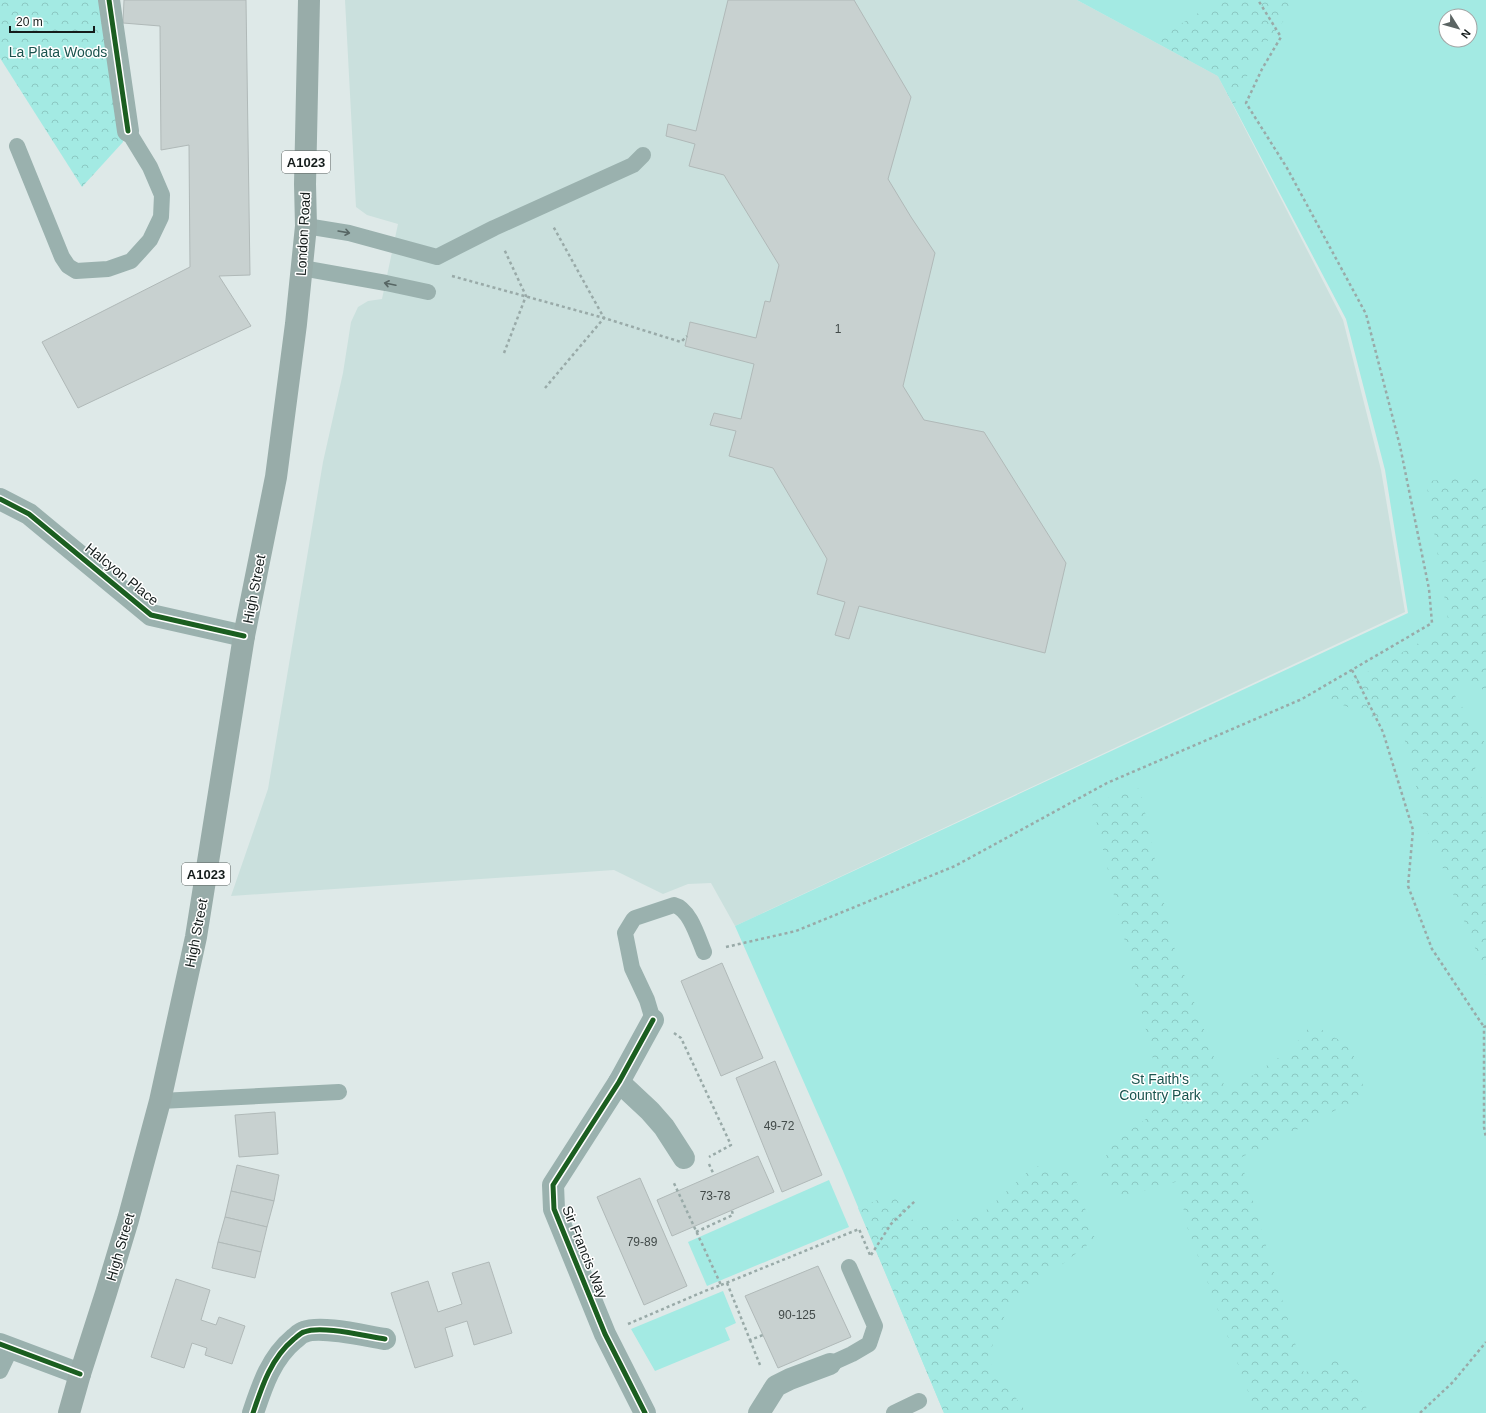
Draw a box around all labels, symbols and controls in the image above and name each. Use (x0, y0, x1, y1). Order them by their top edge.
scale bar (10, 8, 94, 34)
north arrow (1438, 8, 1478, 48)
text: 20 m (16, 15, 43, 29)
text: N (1459, 27, 1473, 41)
park label: La Plata Woods (9, 44, 107, 60)
road number: A1023 (282, 151, 330, 173)
street label: London Road (293, 192, 313, 276)
one-way arrow (338, 229, 351, 237)
one-way arrow (384, 279, 397, 287)
house number: 1 (835, 322, 842, 336)
street label: Halcyon Place (82, 540, 162, 609)
street label: High Street (239, 553, 269, 625)
road number: A1023 (182, 863, 230, 885)
street label: High Street (181, 897, 211, 969)
park label: St Faith's Country Park (1119, 1071, 1202, 1103)
house number: 49-72 (764, 1119, 795, 1133)
house number: 73-78 (700, 1189, 731, 1203)
street label: Sir Francis Way (559, 1203, 611, 1301)
street label: High Street (103, 1211, 137, 1283)
house number: 79-89 (627, 1235, 658, 1249)
house number: 90-125 (778, 1308, 816, 1322)

